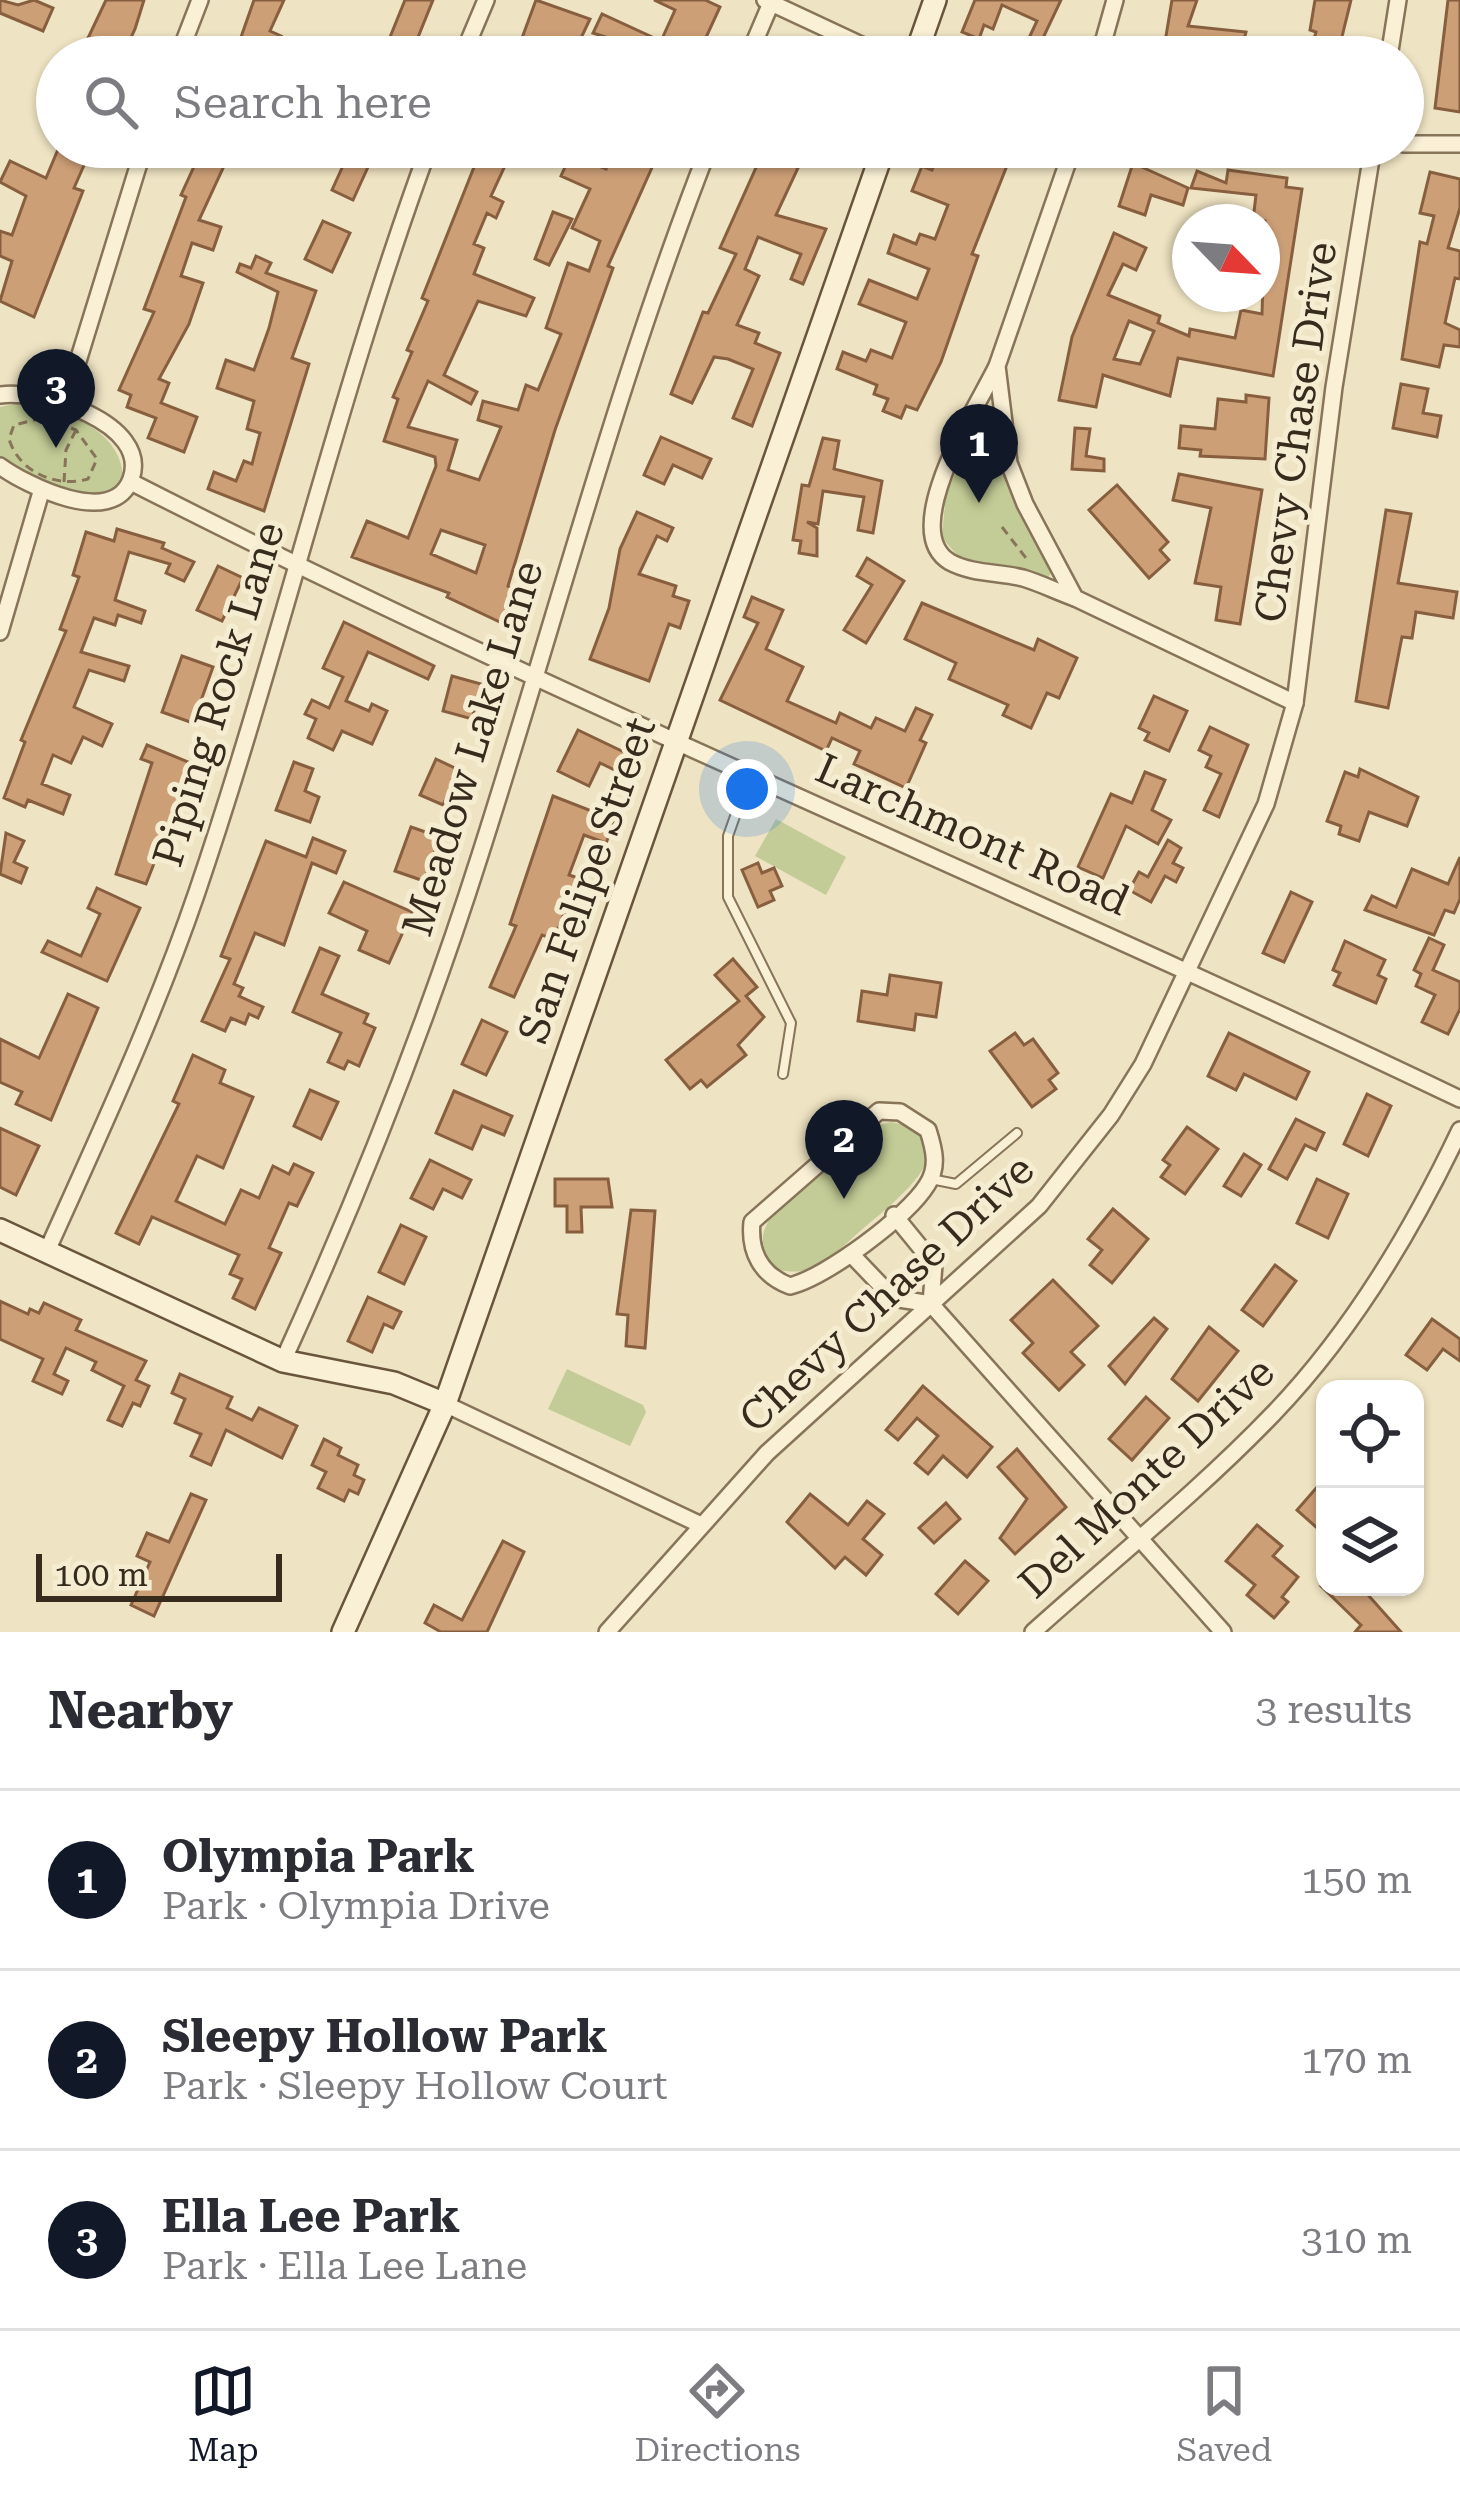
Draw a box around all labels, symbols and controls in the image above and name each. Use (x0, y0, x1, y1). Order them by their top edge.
search box (36, 36, 1424, 168)
icon: search (78, 69, 144, 135)
text: Search here (174, 76, 432, 129)
north arrow (1172, 204, 1280, 312)
street label: Chevy Chase Drive (1245, 239, 1346, 626)
pin: 3 (17, 349, 95, 448)
pin: 1 (940, 404, 1018, 503)
street label: Piping Rock Lane (143, 516, 294, 872)
street label: Meadow Lake Lane (392, 555, 553, 942)
street label: San Felipe Street (508, 711, 665, 1049)
street label: Larchmont Road (809, 743, 1137, 925)
your location (717, 759, 777, 819)
pin: 2 (805, 1100, 883, 1199)
street label: Chevy Chase Drive (729, 1145, 1043, 1442)
street label: Del Monte Drive (1009, 1347, 1284, 1608)
map controls (1316, 1380, 1424, 1596)
button: locate (1316, 1380, 1424, 1488)
button: layers (1316, 1488, 1424, 1596)
scale bar (36, 1548, 282, 1601)
text: 100 m (54, 1555, 148, 1594)
text: Nearby (48, 1681, 233, 1740)
text: 3 results (1255, 1687, 1412, 1733)
text: Olympia Park (162, 1830, 475, 1883)
text: 1 (76, 1857, 98, 1903)
text: 150 m (1301, 1857, 1412, 1903)
text: Park · Olympia Drive (162, 1883, 550, 1929)
text: Sleepy Hollow Park (162, 2010, 607, 2063)
text: 2 (76, 2037, 98, 2083)
text: 170 m (1301, 2037, 1412, 2083)
text: Park · Sleepy Hollow Court (162, 2063, 668, 2109)
text: Ella Lee Park (162, 2190, 460, 2243)
text: 3 (76, 2217, 98, 2263)
text: 310 m (1301, 2217, 1412, 2263)
text: Park · Ella Lee Lane (162, 2243, 527, 2289)
tab: Map (188, 2358, 259, 2469)
tab: Directions (634, 2358, 800, 2469)
tab: Saved (1176, 2358, 1272, 2469)

